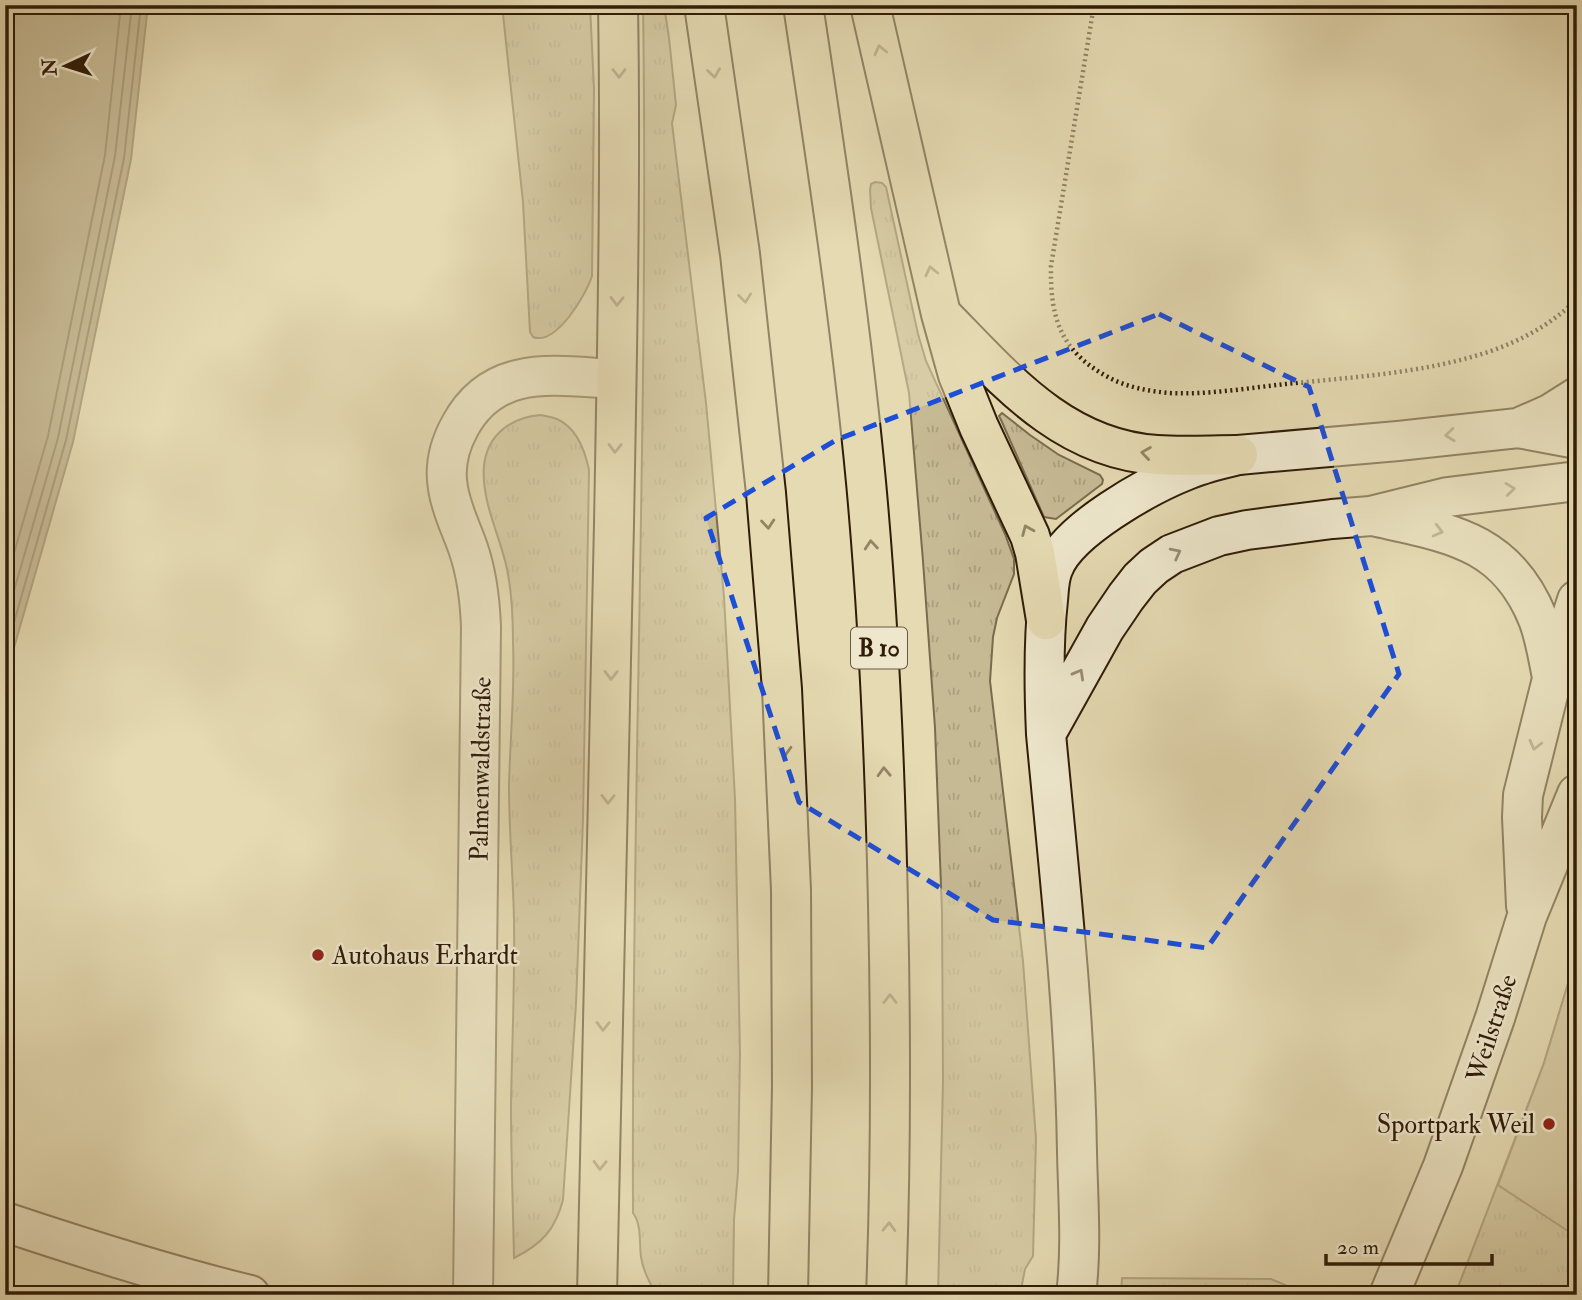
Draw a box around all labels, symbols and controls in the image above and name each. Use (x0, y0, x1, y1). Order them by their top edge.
north arrow (32, 32, 102, 102)
one-way arrow (873, 44, 888, 56)
text: N (37, 57, 63, 77)
one-way arrow (706, 67, 721, 79)
one-way arrow (611, 69, 627, 79)
one-way arrow (925, 266, 939, 278)
one-way arrow (737, 292, 752, 304)
one-way arrow (609, 296, 625, 307)
one-way arrow (1444, 428, 1456, 443)
one-way arrow (607, 443, 623, 453)
one-way arrow (1140, 446, 1151, 461)
one-way arrow (1504, 481, 1516, 496)
one-way arrow (760, 519, 775, 530)
one-way arrow (1432, 523, 1444, 537)
one-way arrow (1021, 525, 1035, 537)
one-way arrow (864, 539, 879, 550)
one-way arrow (1169, 547, 1181, 561)
road number: B 10 (851, 628, 907, 668)
one-way arrow (1071, 669, 1084, 681)
one-way arrow (603, 670, 619, 681)
street label: Palmenwaldstraße (463, 676, 499, 862)
one-way arrow (1529, 739, 1543, 751)
one-way arrow (777, 746, 792, 757)
one-way arrow (877, 766, 892, 777)
one-way arrow (601, 793, 616, 804)
place label: Autohaus Erhardt (331, 940, 518, 972)
marker: Autohaus Erhardt (310, 947, 326, 963)
street label: Weilstraße (1459, 970, 1524, 1087)
one-way arrow (882, 993, 898, 1004)
one-way arrow (595, 1021, 611, 1032)
place label: Sportpark Weil (1377, 1109, 1535, 1142)
marker: Sportpark Weil (1541, 1116, 1557, 1132)
one-way arrow (592, 1160, 608, 1171)
one-way arrow (881, 1221, 896, 1232)
scale bar (1326, 1223, 1493, 1267)
text: 20 m (1337, 1234, 1379, 1261)

